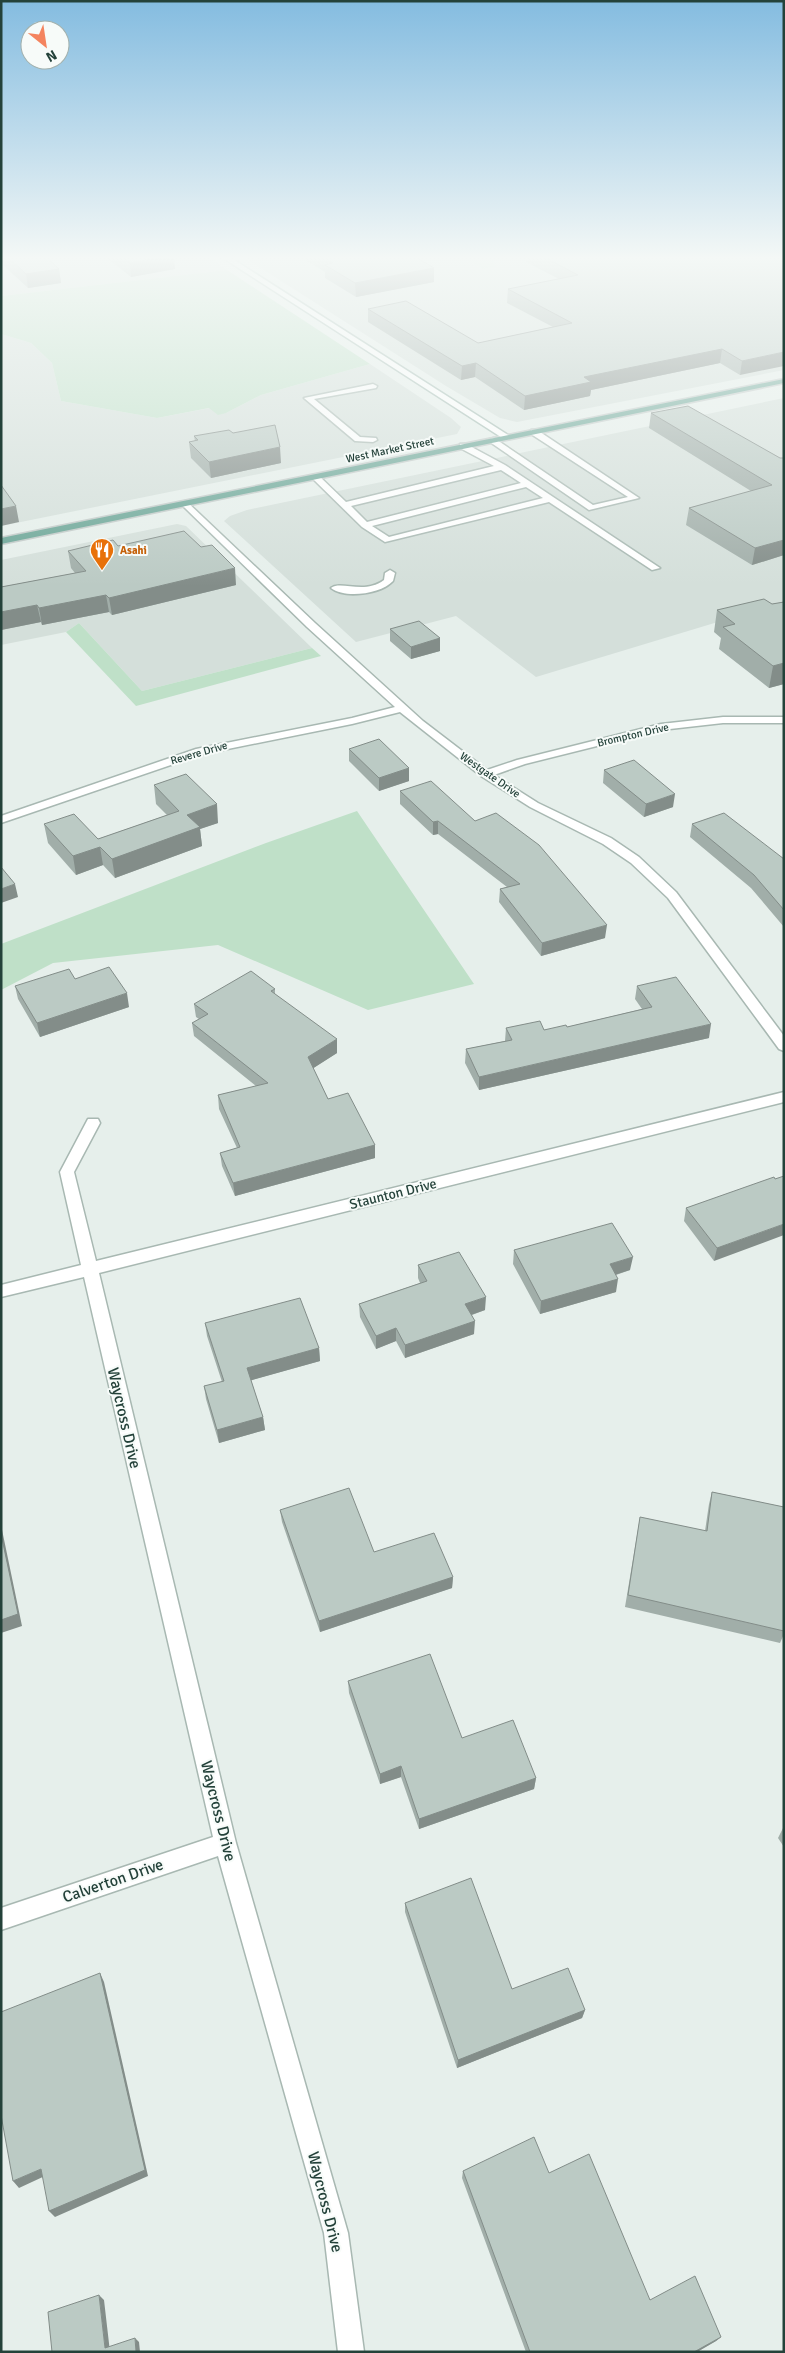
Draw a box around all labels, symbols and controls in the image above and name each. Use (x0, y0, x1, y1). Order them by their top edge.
north arrow (20, 20, 70, 70)
text: N (43, 46, 60, 66)
street label: West Market Street (345, 434, 435, 466)
restaurant icon: Asahi (89, 537, 115, 571)
place label: Asahi (120, 544, 147, 557)
street label: Brompton Drive (596, 720, 670, 750)
street label: Revere Drive (169, 739, 229, 767)
street label: Westgate Drive (457, 749, 523, 801)
street label: Staunton Drive (348, 1175, 438, 1213)
street label: Waycross Drive (103, 1366, 145, 1470)
street label: Waycross Drive (196, 1759, 240, 1863)
street label: Calverton Drive (60, 1854, 166, 1908)
street label: Waycross Drive (303, 2150, 347, 2254)

